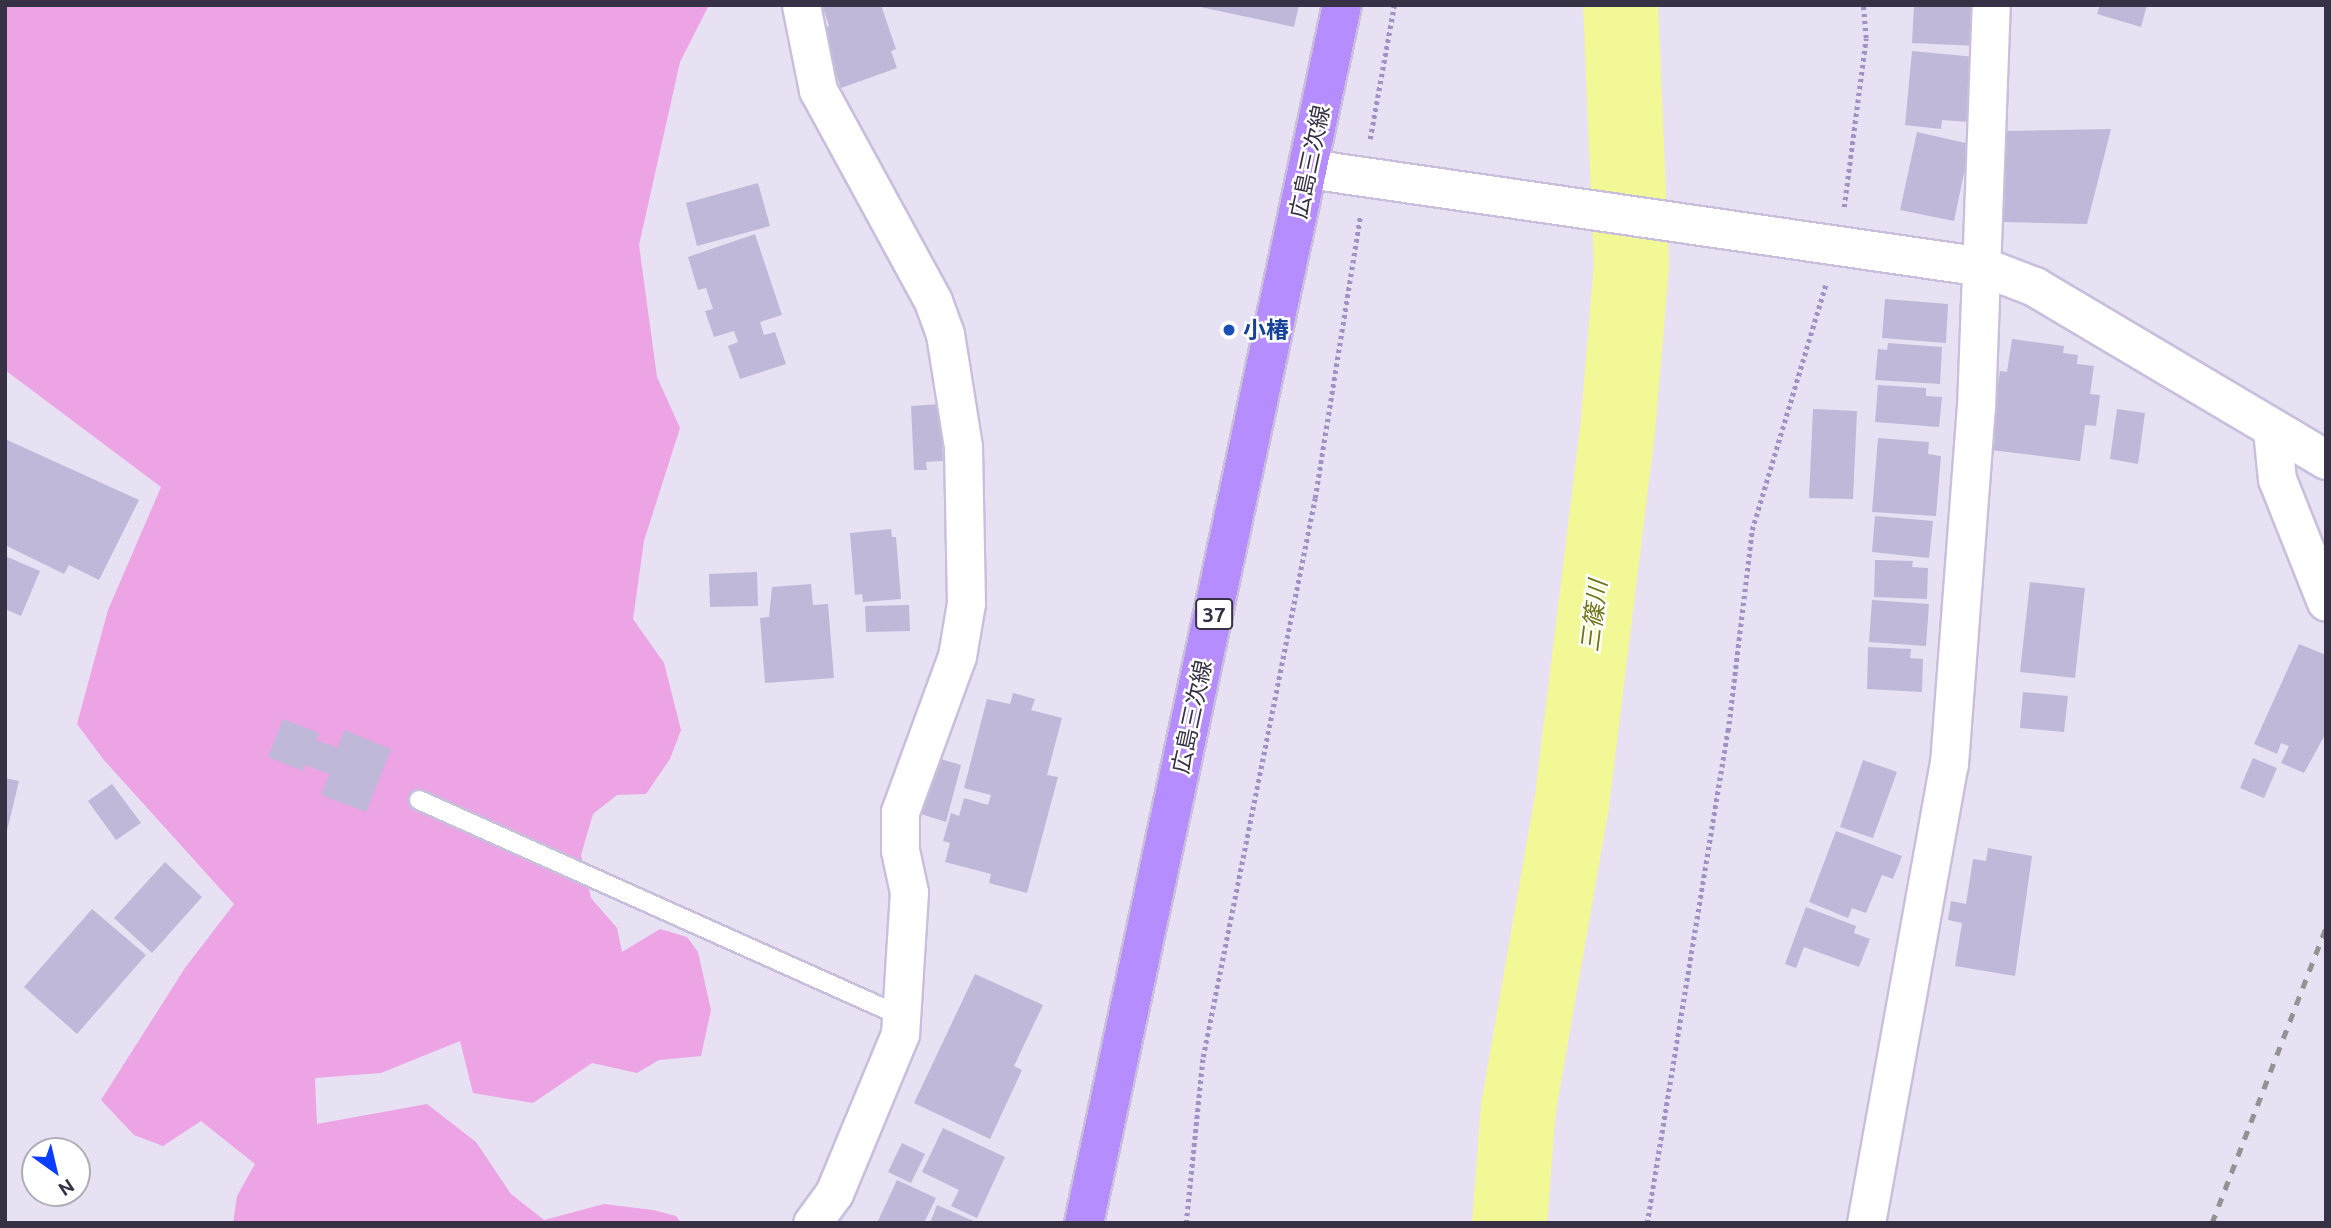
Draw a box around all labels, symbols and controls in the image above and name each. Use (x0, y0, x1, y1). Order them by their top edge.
street label: 広島三次線 (1285, 103, 1335, 221)
place label: 小椿 (1243, 316, 1289, 344)
marker: 小椿 (1221, 322, 1237, 338)
water label: 三篠川 (1575, 579, 1613, 653)
road number: 37 (1195, 596, 1233, 632)
street label: 広島三次線 (1167, 658, 1217, 776)
north arrow (21, 1137, 91, 1207)
text: N (55, 1175, 79, 1201)

